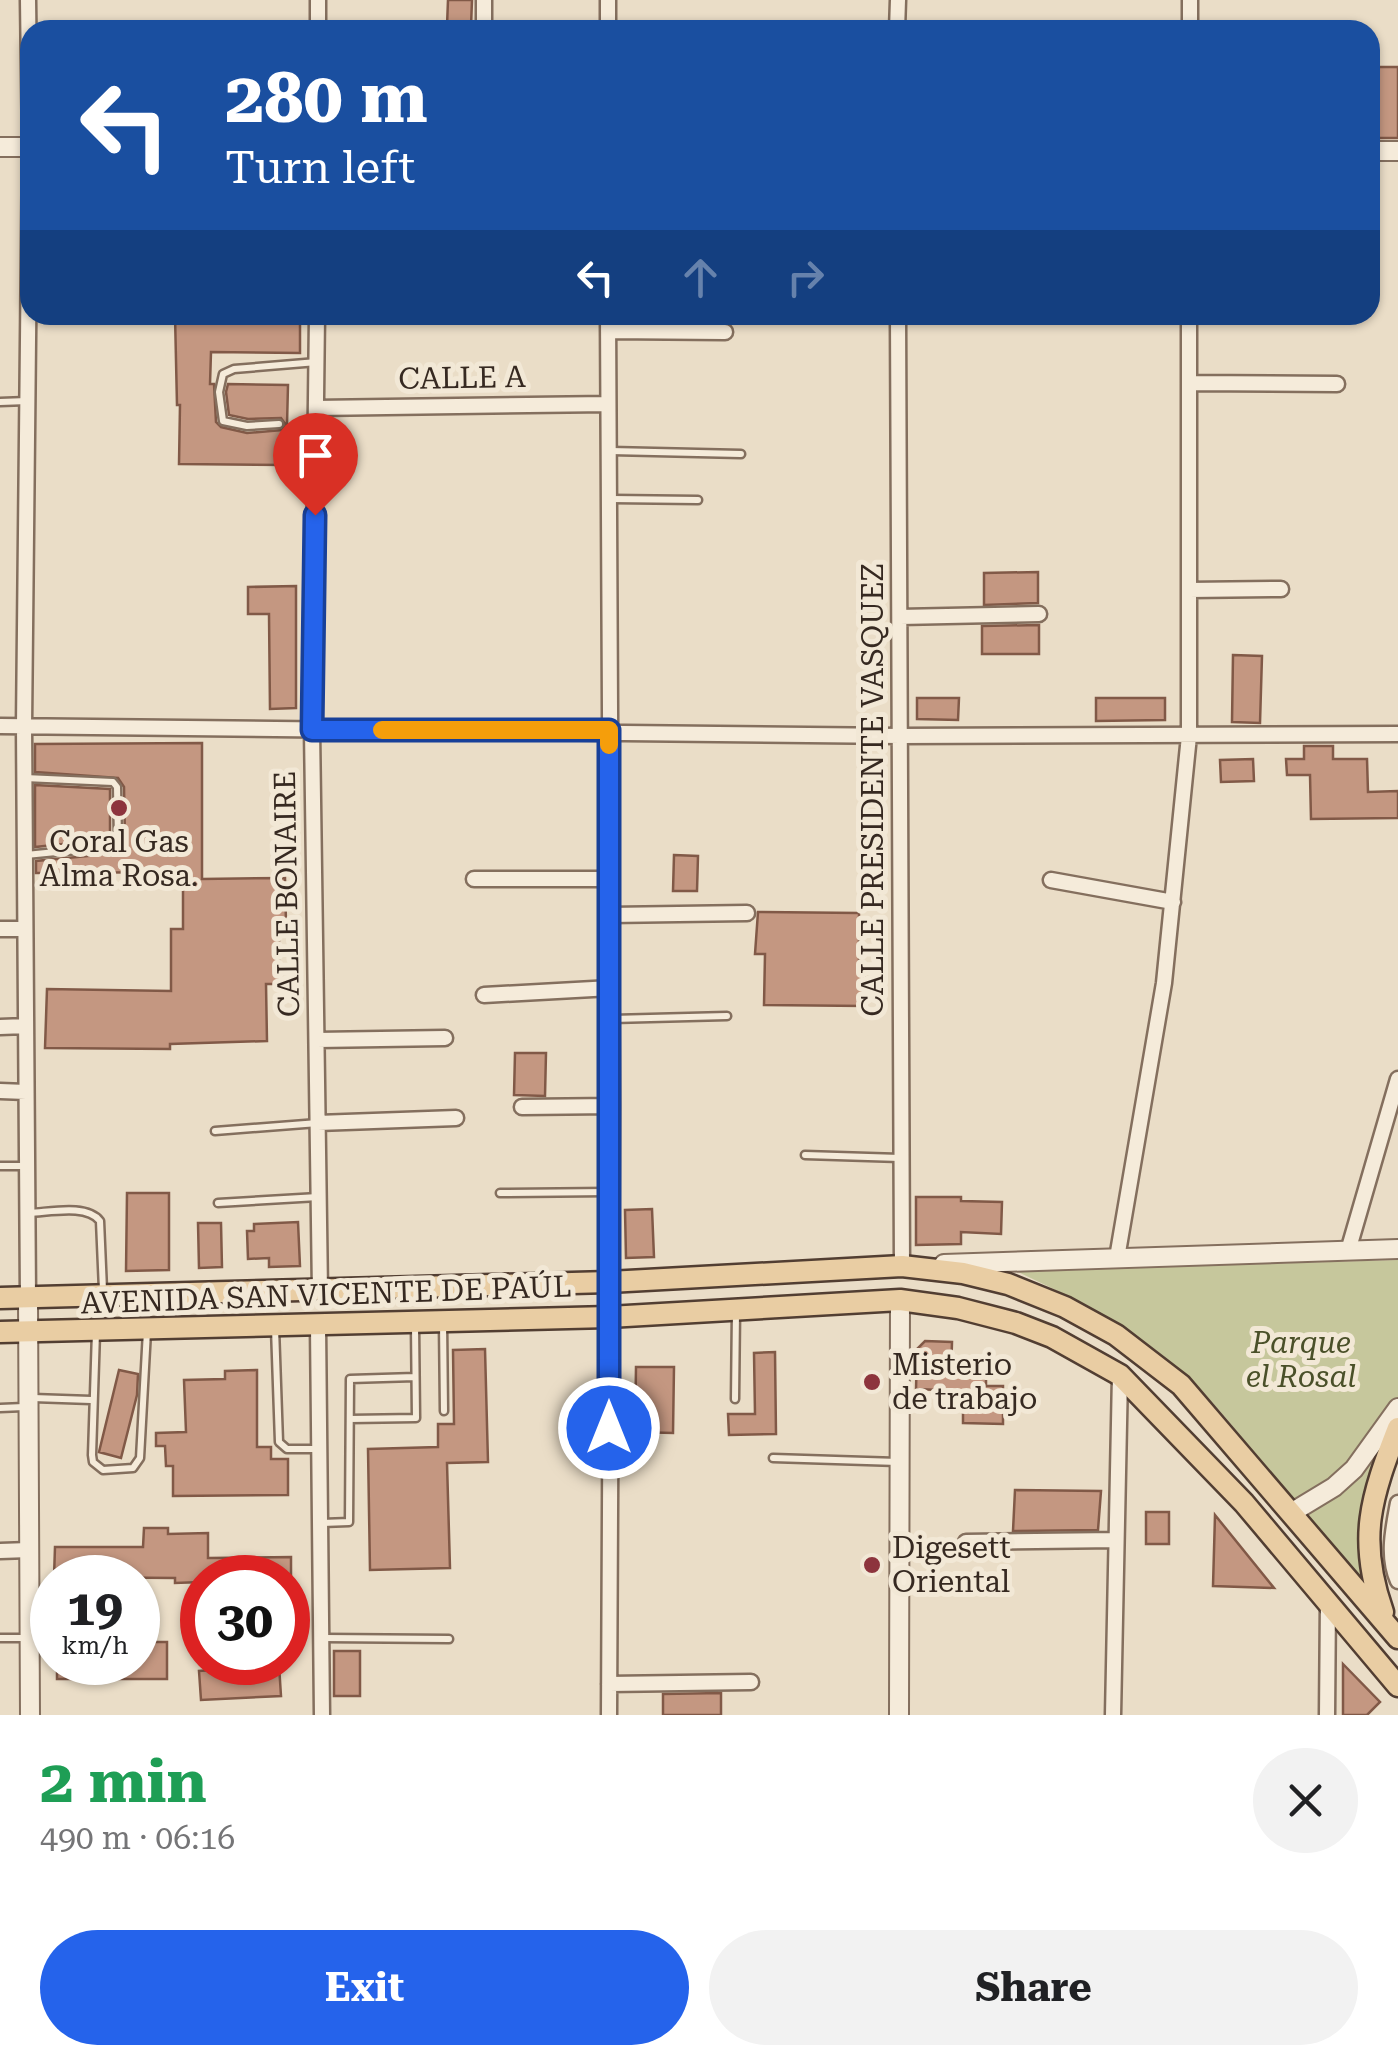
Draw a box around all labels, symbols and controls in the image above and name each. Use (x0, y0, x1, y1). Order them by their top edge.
text: 280 m (225, 57, 428, 139)
icon: left (60, 60, 190, 190)
text: Turn left (225, 141, 415, 194)
icon: left (568, 250, 623, 305)
icon: ahead (673, 250, 728, 305)
icon: right (778, 250, 833, 305)
street label: CALLE A (398, 359, 526, 396)
pin (273, 413, 358, 516)
icon: arrive (288, 428, 343, 483)
street label: CALLE PRESIDENTE VASQUEZ (855, 563, 890, 1017)
street label: CALLE BONAIRE (267, 771, 306, 1017)
marker: Coral Gas Alma Rosa. (108, 797, 130, 819)
place label: Coral Gas Alma Rosa. (40, 824, 198, 893)
street label: AVENIDA SAN VICENTE DE PAÚL (80, 1267, 572, 1321)
park label: Parque el Rosal (1246, 1325, 1356, 1394)
place label: Misterio de trabajo (892, 1347, 1037, 1416)
marker: Misterio de trabajo (861, 1371, 883, 1393)
position arrow (557, 1376, 661, 1480)
place label: Digesett Oriental (892, 1530, 1011, 1599)
marker: Digesett Oriental (861, 1554, 883, 1576)
speed limit sign: 30 (180, 1555, 310, 1685)
text: 19 (67, 1579, 123, 1637)
text: km/h (62, 1631, 128, 1660)
text: 2 min (40, 1746, 207, 1817)
button: close (1253, 1748, 1358, 1853)
text: 490 m · 06:16 (40, 1819, 235, 1857)
button: Exit (40, 1930, 689, 2045)
button: Share (709, 1930, 1358, 2045)

